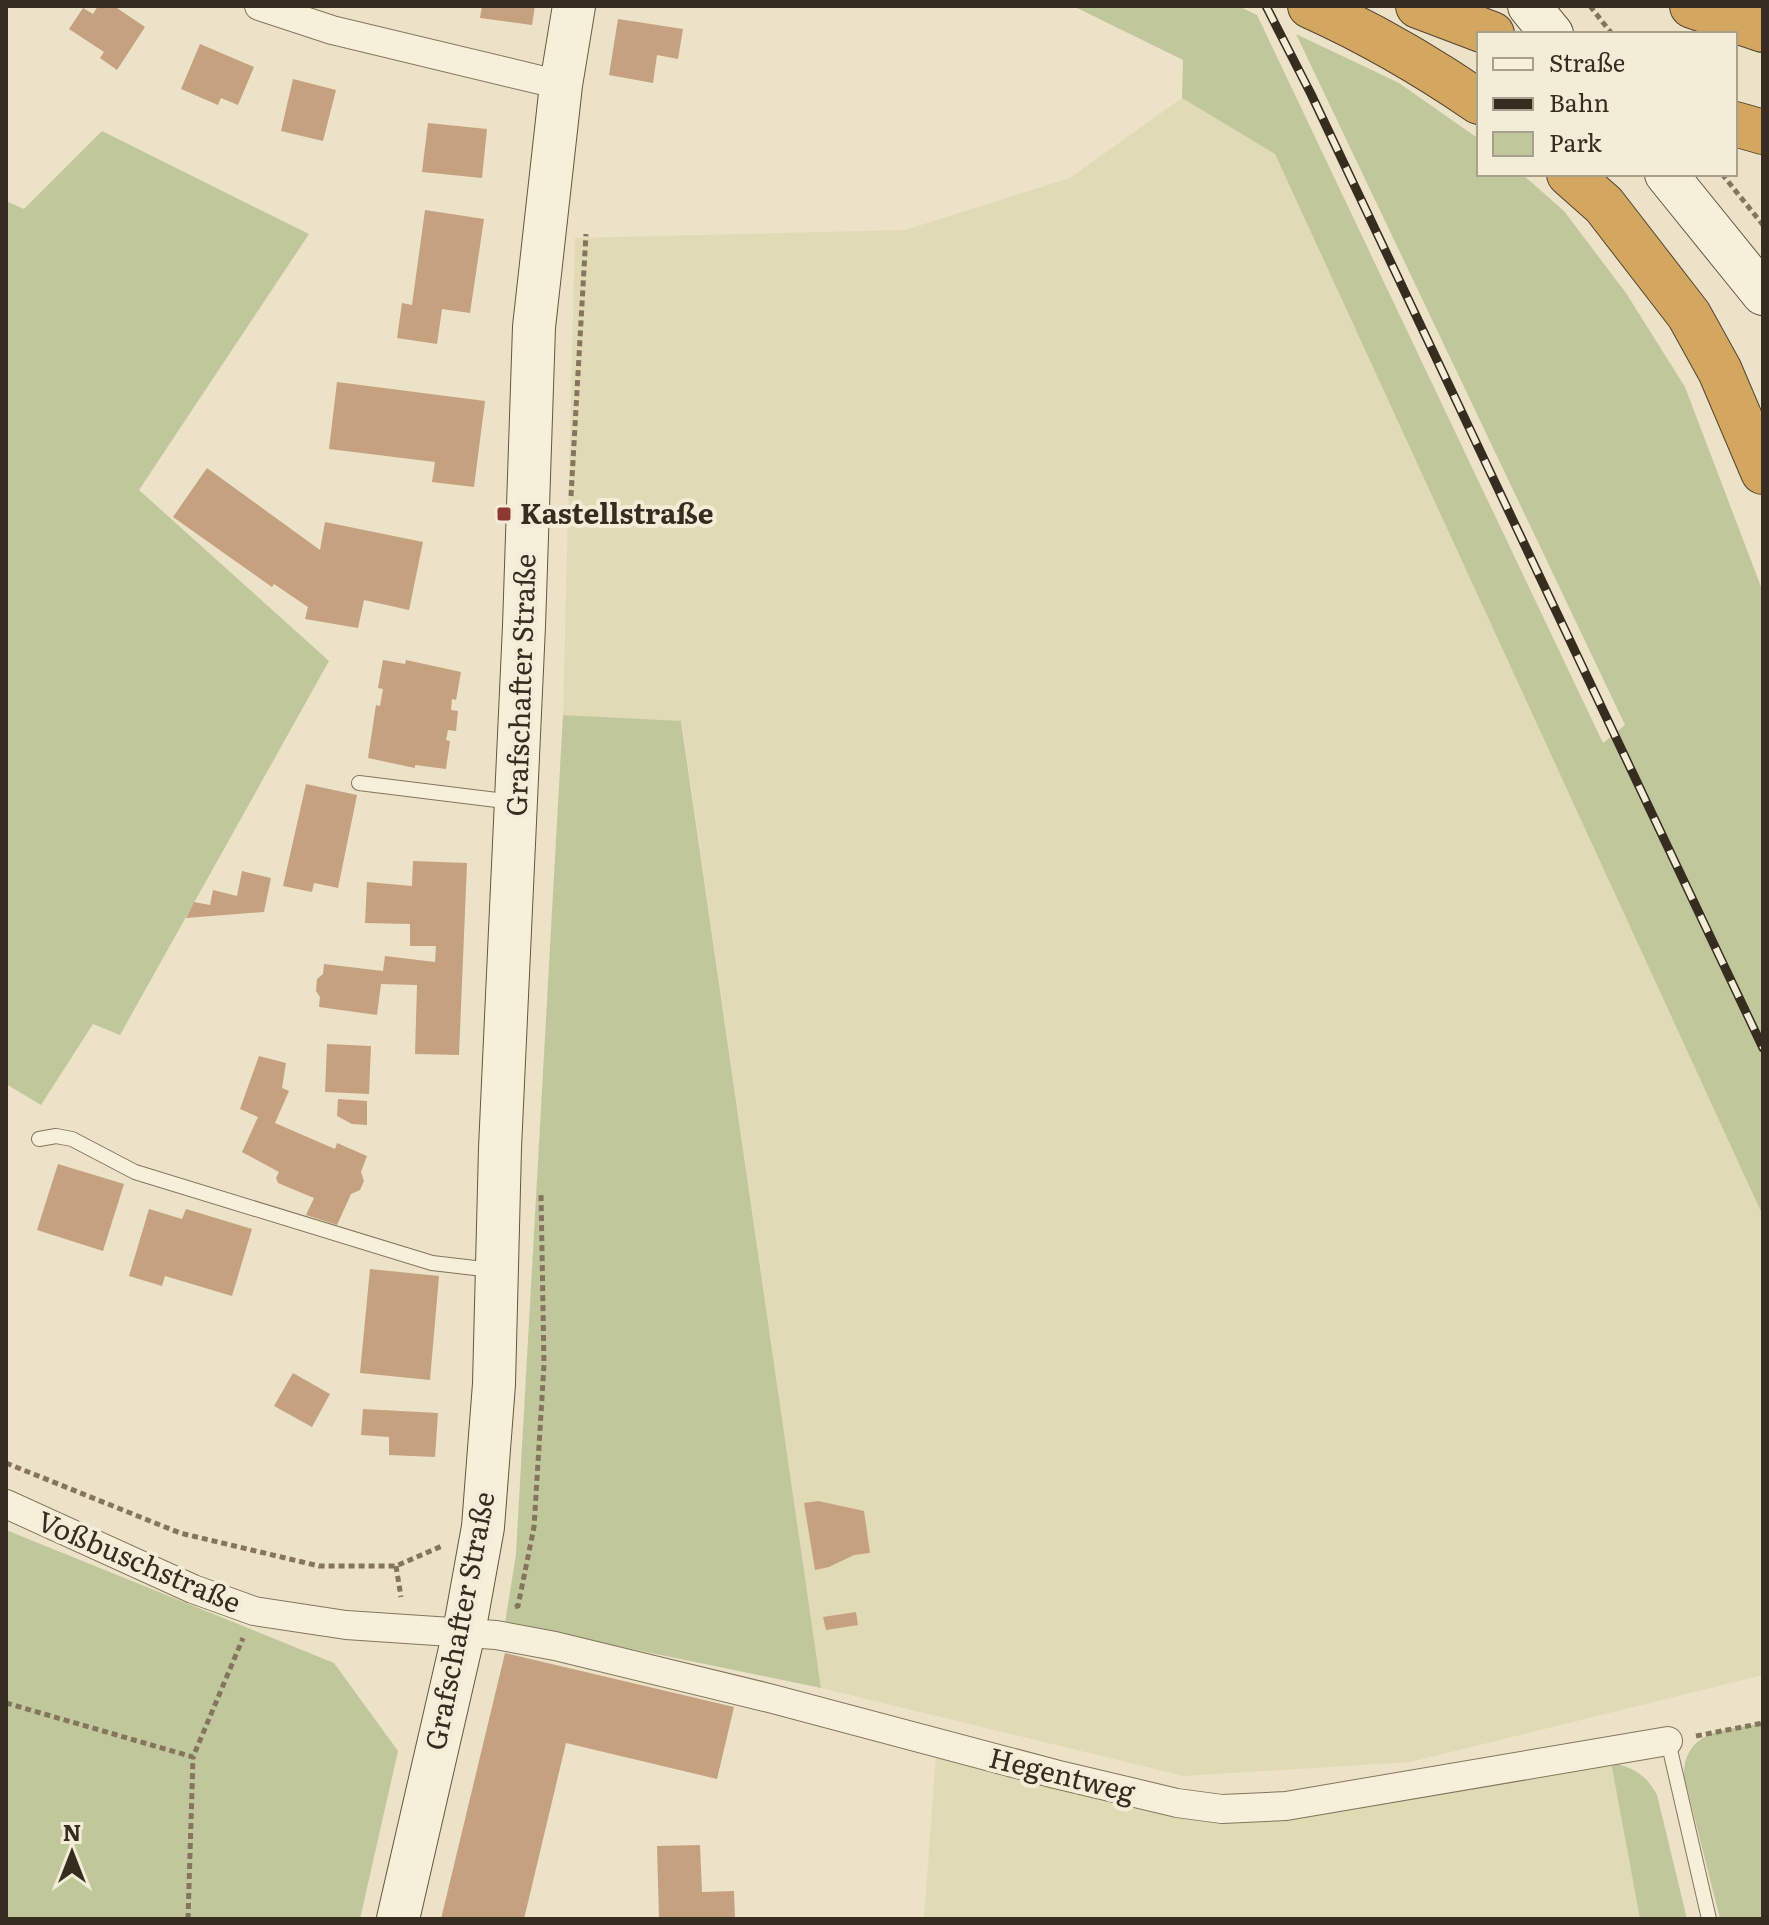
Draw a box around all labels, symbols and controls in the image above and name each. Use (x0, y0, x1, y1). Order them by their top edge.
legend (1477, 32, 1737, 176)
text: Straße (1549, 44, 1625, 79)
text: Bahn (1549, 84, 1609, 119)
text: Park (1549, 124, 1602, 159)
place label: Kastellstraße (520, 491, 714, 533)
marker: Kastellstraße (495, 505, 513, 523)
street label: Grafschafter Straße (493, 553, 545, 817)
street label: Grafschafter Straße (412, 1488, 504, 1754)
street label: Voßbuschstraße (31, 1498, 248, 1622)
street label: Hegentweg (985, 1735, 1140, 1812)
north arrow (32, 1813, 112, 1893)
text: N (63, 1815, 81, 1848)

